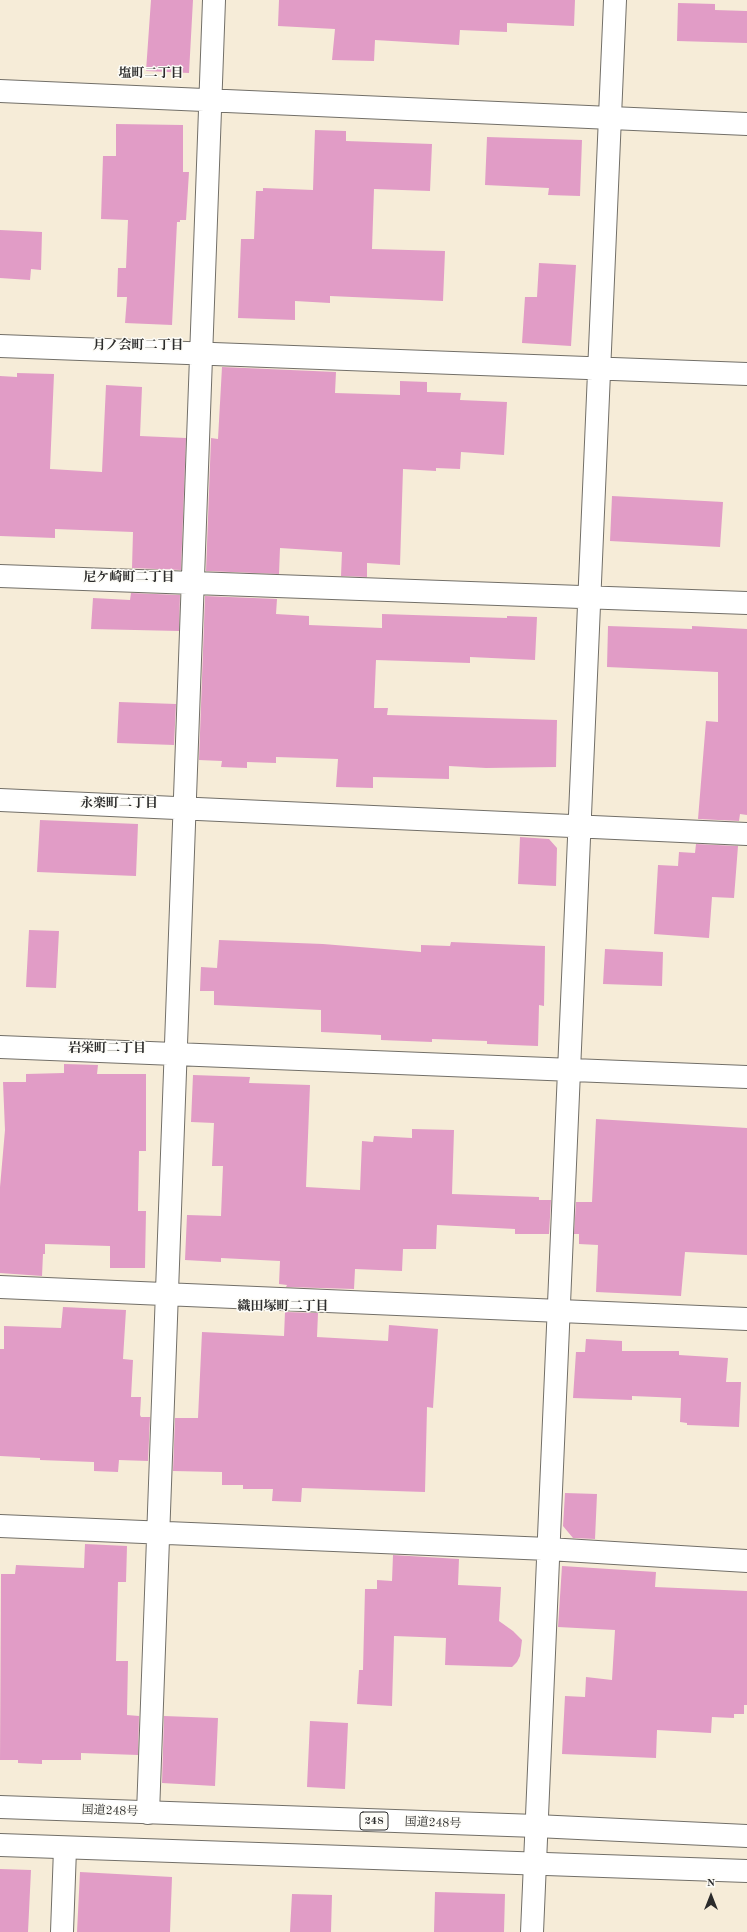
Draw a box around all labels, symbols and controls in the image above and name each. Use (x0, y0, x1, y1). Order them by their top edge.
district label: 塩町二丁目 (119, 66, 183, 82)
district label: 月ノ会町二丁目 (93, 338, 183, 354)
district label: 尼ケ崎町二丁目 (84, 570, 174, 586)
district label: 永楽町二丁目 (80, 796, 158, 812)
district label: 岩栄町二丁目 (68, 1041, 146, 1057)
district label: 織田塚町二丁目 (238, 1299, 328, 1315)
street label: 国道248号 (81, 1803, 139, 1819)
road number: 248 (360, 1812, 388, 1830)
street label: 国道248号 (404, 1815, 462, 1831)
north arrow (691, 1876, 731, 1916)
text: N (707, 1878, 715, 1889)

